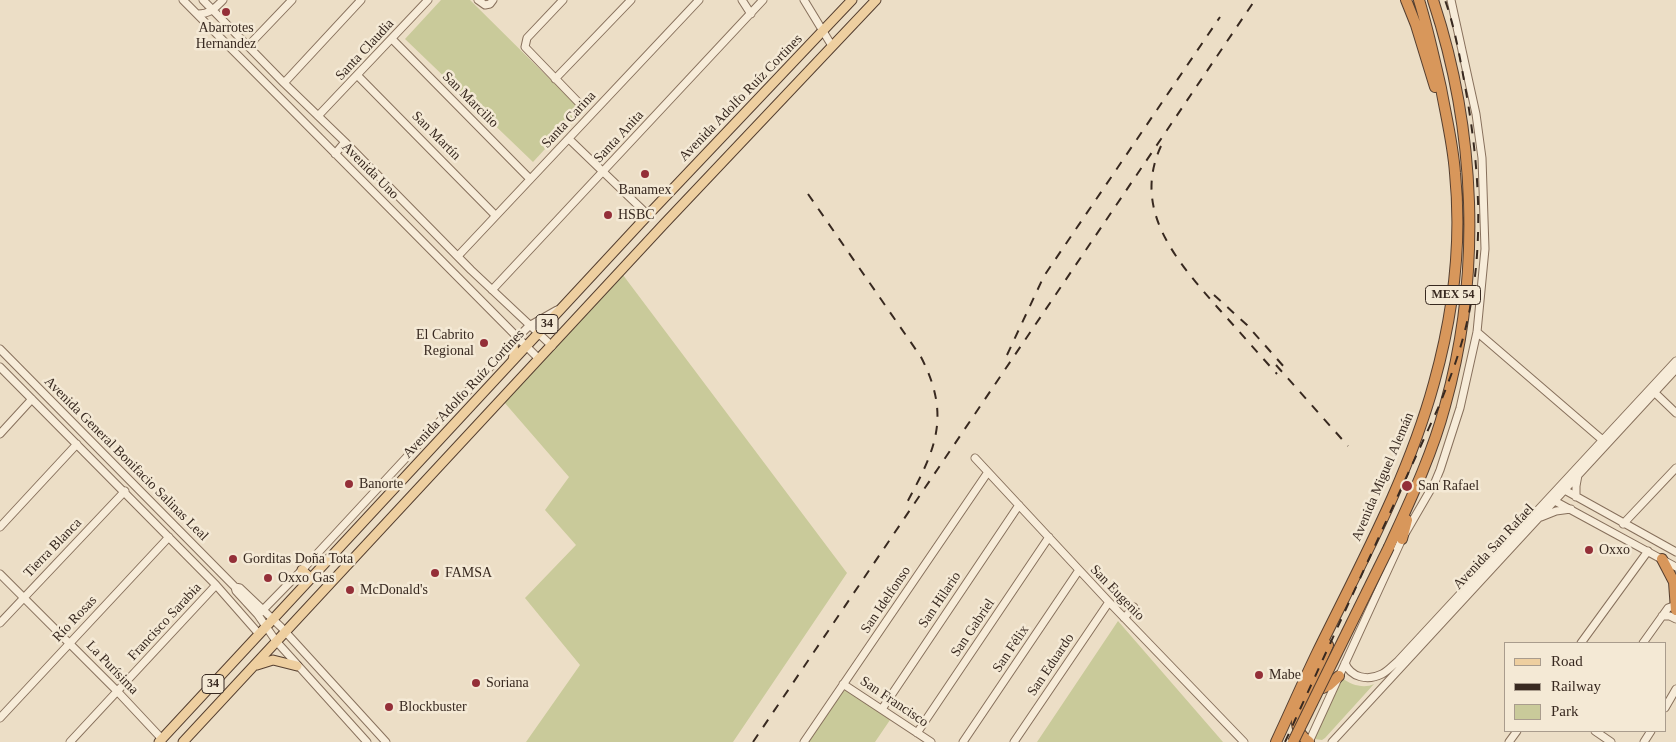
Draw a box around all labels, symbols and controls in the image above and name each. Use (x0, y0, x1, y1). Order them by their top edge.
marker: Abarrotes Hernandez (220, 6, 232, 18)
street label: Santa Claudia (332, 16, 398, 84)
place label: Abarrotes Hernandez (196, 20, 256, 52)
street label: Avenida Adolfo Ruíz Cortines (676, 31, 806, 165)
street label: San Marcilio (438, 68, 502, 132)
street label: Santa Carina (538, 88, 600, 152)
street label: Santa Anita (590, 107, 648, 167)
street label: San Martín (408, 108, 464, 164)
street label: Avenida Uno (338, 139, 402, 203)
marker: Banamex (639, 168, 651, 180)
place label: Banamex (619, 182, 671, 198)
place label: HSBC (618, 207, 655, 223)
marker: HSBC (602, 209, 614, 221)
road number: MEX 54 (1426, 286, 1480, 304)
road number: 34 (536, 314, 558, 334)
street label: Avenida Adolfo Ruíz Cortines (400, 326, 528, 462)
place label: El Cabrito Regional (416, 327, 474, 360)
marker: El Cabrito Regional (478, 337, 490, 349)
street label: Avenida General Bonifacio Salinas Leal (40, 373, 212, 545)
street label: Avenida Miguel Alemán (1348, 410, 1418, 544)
place label: Banorte (359, 476, 403, 492)
marker: Banorte (343, 478, 355, 490)
place label: San Rafael (1418, 478, 1479, 494)
marker: San Rafael (1400, 479, 1414, 493)
street label: Avenida San Rafael (1450, 501, 1538, 593)
street label: Tierra Blanca (21, 515, 85, 581)
place label: Oxxo (1599, 542, 1630, 558)
marker: Oxxo (1583, 544, 1595, 556)
place label: Gorditas Doña Tota (243, 551, 353, 567)
marker: Gorditas Doña Tota (227, 553, 239, 565)
street label: San Eugenio (1086, 562, 1148, 624)
street label: San Idelfonso (857, 563, 915, 637)
place label: FAMSA (445, 565, 492, 581)
marker: FAMSA (429, 567, 441, 579)
street label: San Hilario (915, 569, 965, 631)
place label: Oxxo Gas (278, 570, 334, 586)
marker: Oxxo Gas (262, 572, 274, 584)
street label: Francisco Sarabia (125, 580, 205, 664)
place label: McDonald's (360, 582, 428, 598)
marker: McDonald's (344, 584, 356, 596)
street label: Río Rosas (49, 592, 101, 646)
street label: San Gabriel (947, 596, 999, 660)
street label: San Félix (989, 622, 1033, 676)
street label: San Eduardo (1024, 630, 1078, 700)
street label: La Purísima (82, 638, 142, 698)
legend (1504, 642, 1666, 732)
text: Road (1551, 653, 1583, 669)
place label: Mabe (1269, 667, 1301, 683)
marker: Mabe (1253, 669, 1265, 681)
street label: San Francisco (857, 673, 931, 731)
road number: 34 (202, 674, 224, 694)
place label: Soriana (486, 675, 529, 691)
marker: Soriana (470, 677, 482, 689)
text: Railway (1551, 678, 1601, 694)
place label: Blockbuster (399, 699, 467, 715)
marker: Blockbuster (383, 701, 395, 713)
text: Park (1551, 703, 1579, 719)

